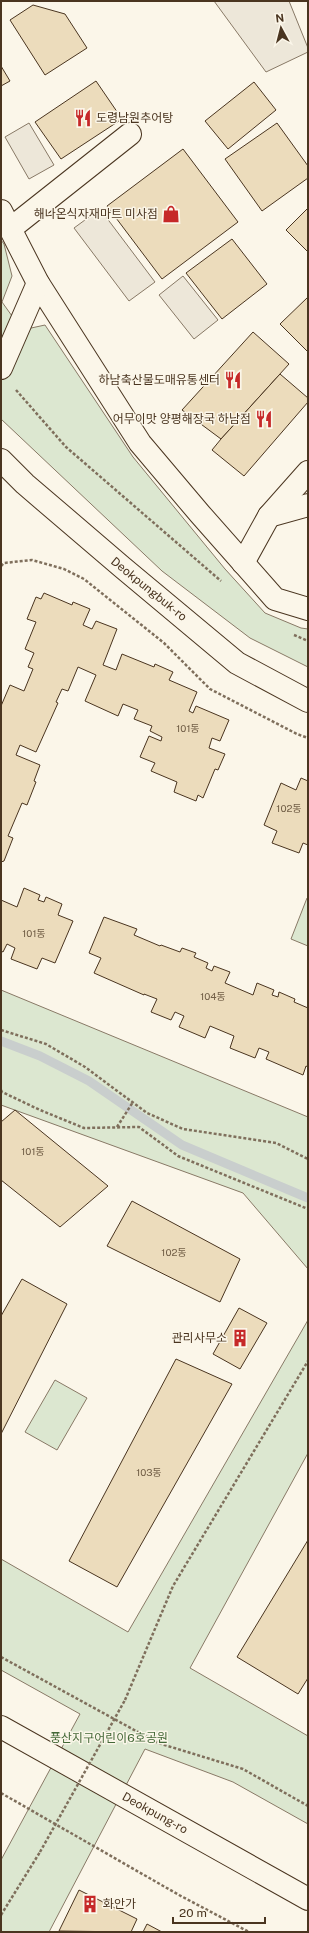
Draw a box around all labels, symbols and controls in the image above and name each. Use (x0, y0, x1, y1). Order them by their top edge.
north arrow (261, 8, 301, 48)
text: N (275, 12, 285, 25)
restaurant icon: 도령남원추어탕 (73, 108, 93, 128)
place label: 도령남원추어탕 (96, 111, 173, 125)
shop icon: 해나온식자재마트 미사점 (161, 204, 181, 224)
place label: 해나온식자재마트 미사점 (34, 207, 158, 221)
restaurant icon: 하남축산물도매유통센터 (223, 370, 243, 390)
place label: 하남축산물도매유통센터 (99, 373, 220, 387)
restaurant icon: 어무이맛 양평해장국 하남점 (254, 409, 274, 429)
place label: 어무이맛 양평해장국 하남점 (113, 412, 251, 426)
street label: Deokpungbuk-ro (108, 554, 190, 624)
house number: 101동 (176, 722, 200, 734)
house number: 102동 (276, 802, 302, 814)
house number: 101동 (22, 927, 46, 939)
house number: 104동 (200, 990, 226, 1002)
house number: 101동 (21, 1145, 45, 1157)
house number: 102동 (161, 1246, 187, 1258)
building icon: 관리사무소 (230, 1328, 250, 1348)
place label: 관리사무소 (172, 1331, 227, 1345)
house number: 103동 (136, 1466, 162, 1478)
park label: 풍산지구어린이6호공원 (50, 1731, 168, 1745)
street label: Deokpung-ro (120, 1789, 190, 1837)
building icon: 화안가 (80, 1894, 100, 1914)
place label: 화안가 (103, 1897, 136, 1911)
scale bar (173, 1899, 265, 1925)
text: 20 m (179, 1906, 207, 1920)

